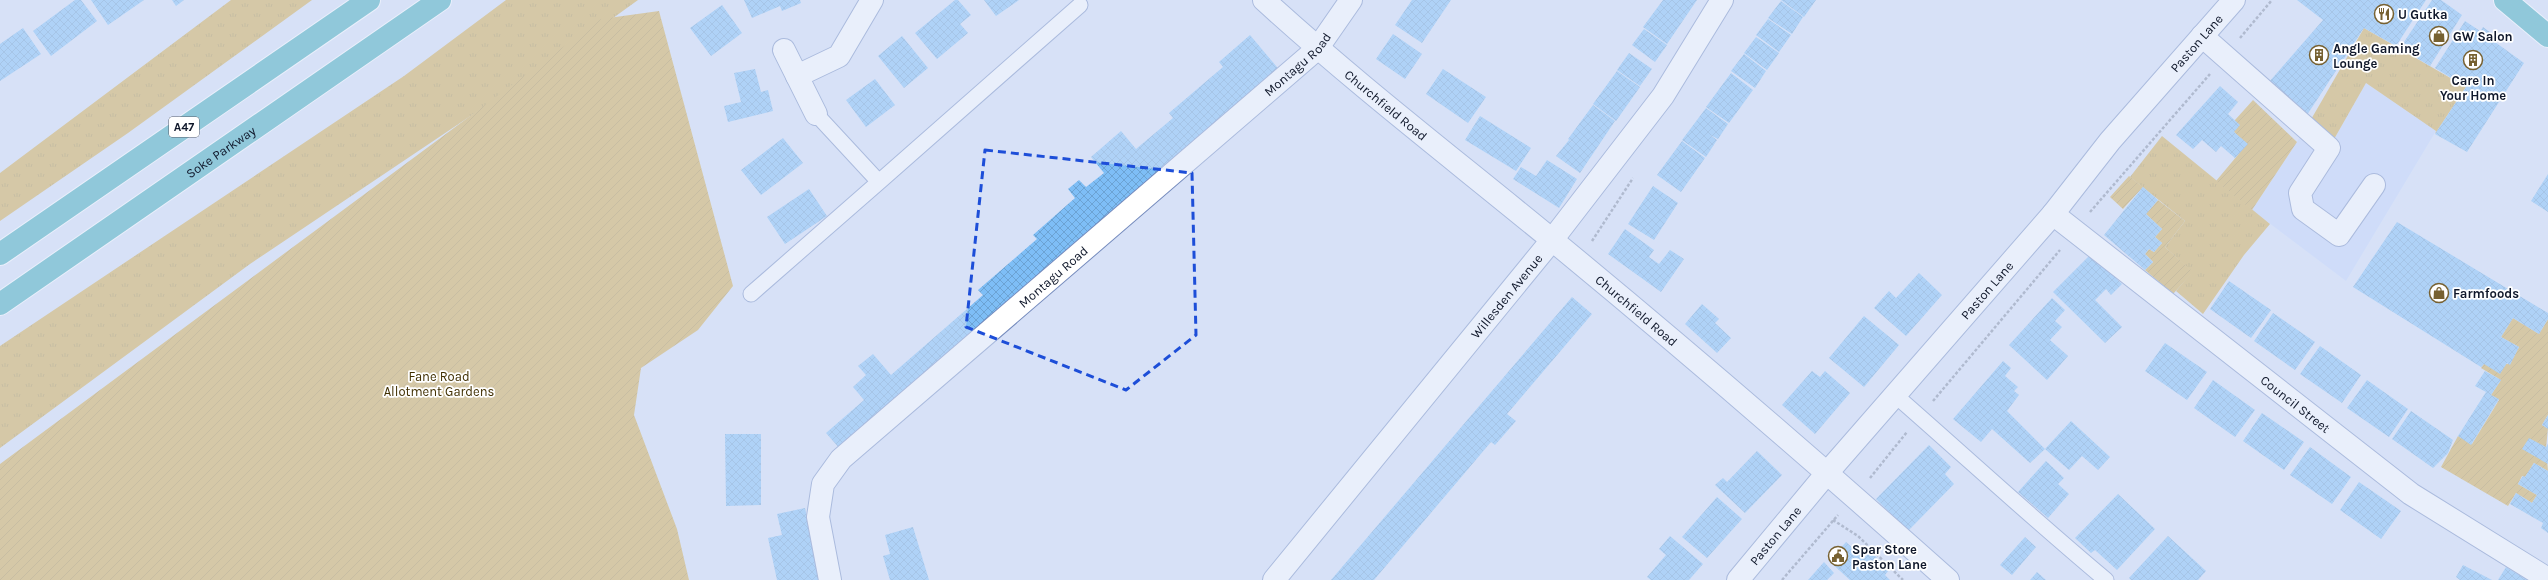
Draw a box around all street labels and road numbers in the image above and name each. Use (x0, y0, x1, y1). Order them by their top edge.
street label: Paston Lane (2167, 11, 2226, 75)
street label: Montagu Road (1261, 30, 1334, 99)
street label: Churchfield Road (1342, 67, 1430, 144)
road number: A47 (169, 117, 199, 137)
street label: Soke Parkway (183, 123, 258, 181)
street label: Montagu Road (1016, 243, 1091, 311)
street label: Willesden Avenue (1468, 251, 1546, 341)
street label: Paston Lane (1958, 258, 2017, 322)
street label: Churchfield Road (1592, 272, 1680, 349)
street label: Council Street (2258, 372, 2333, 436)
street label: Paston Lane (1747, 503, 1804, 568)

